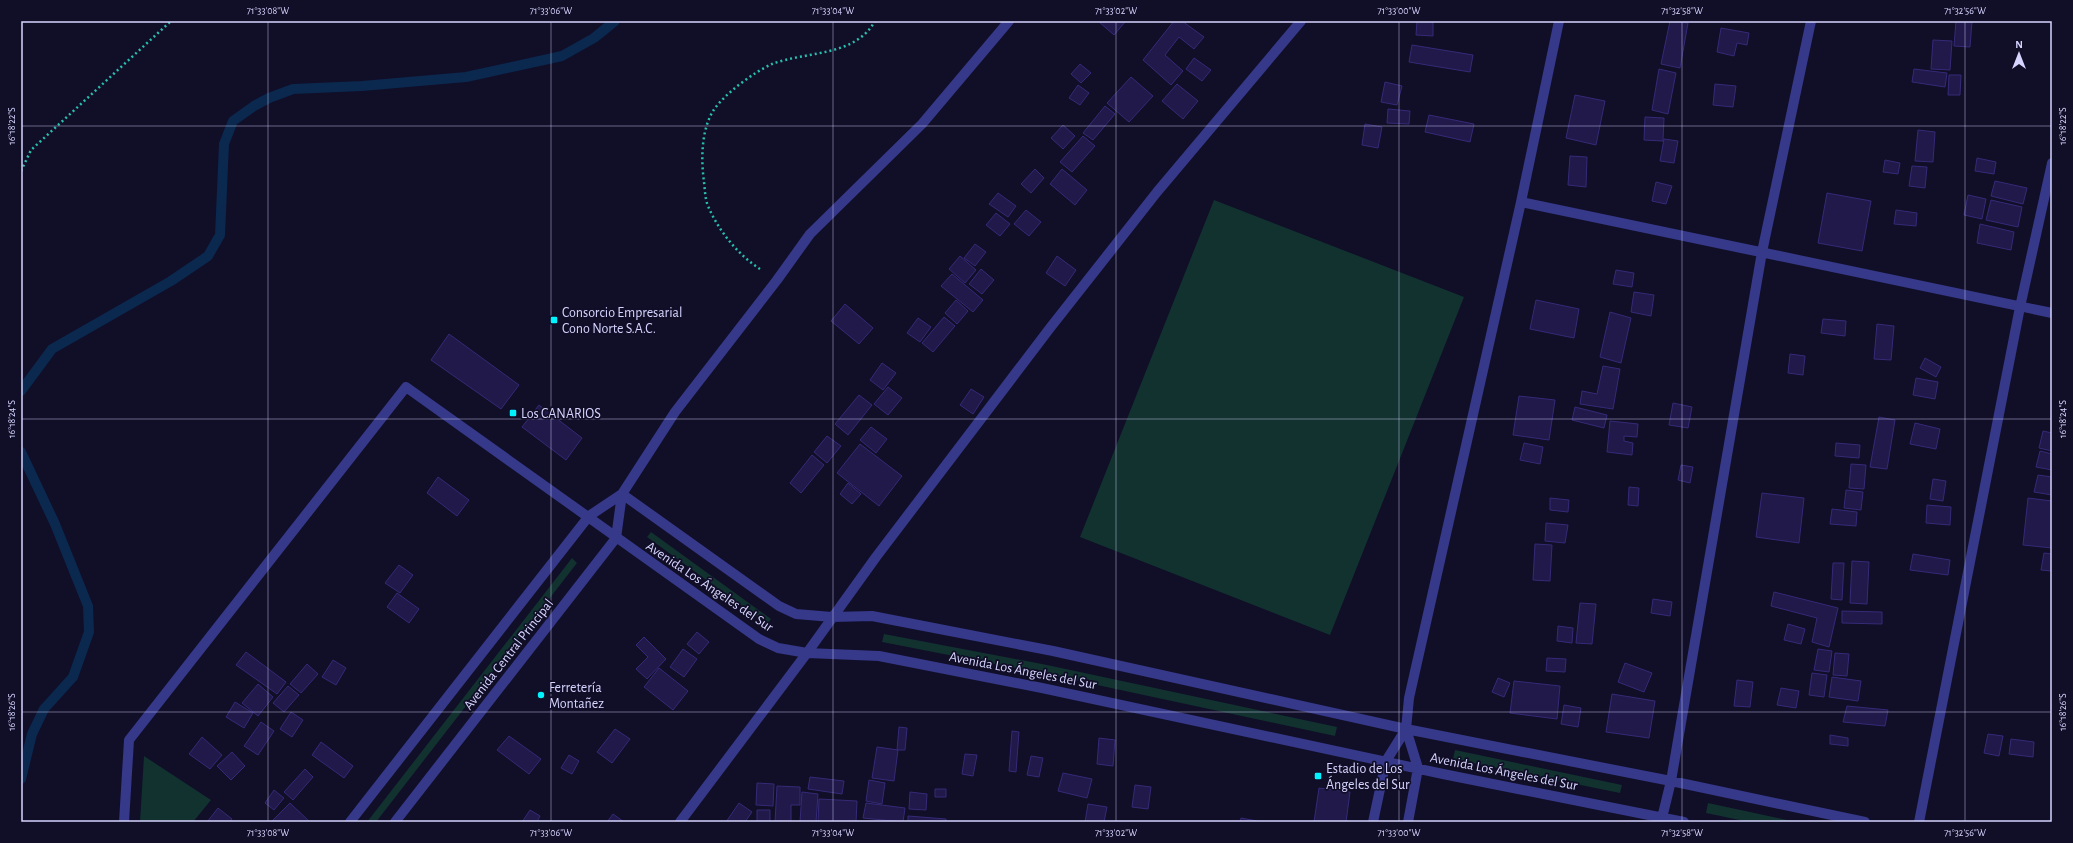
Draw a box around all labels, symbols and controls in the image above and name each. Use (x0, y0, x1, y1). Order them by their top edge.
text: 71°33'08"W (247, 6, 289, 16)
text: 71°33'06"W (530, 6, 572, 16)
text: 71°33'04"W (812, 6, 854, 16)
text: 71°33'02"W (1095, 6, 1137, 16)
text: 71°33'00"W (1378, 6, 1421, 16)
text: 71°32'58"W (1661, 6, 1703, 16)
text: 71°32'56"W (1944, 6, 1986, 16)
north arrow (1999, 34, 2039, 74)
text: N (2015, 39, 2023, 50)
text: 16°18'22"S (7, 107, 17, 145)
text: 16°18'22"S (2058, 107, 2068, 145)
place label: Consorcio Empresarial Cono Norte S.A.C. (562, 306, 682, 336)
marker: Consorcio Empresarial Cono Norte S.A.C. (549, 315, 559, 325)
text: 16°18'24"S (7, 400, 17, 438)
text: 16°18'24"S (2058, 400, 2068, 438)
place label: Los CANARIOS (521, 407, 601, 421)
marker: Los CANARIOS (508, 408, 518, 418)
street label: Avenida Los Ángeles del Sur (643, 537, 778, 635)
street label: Avenida Central Principal (461, 597, 556, 713)
street label: Avenida Los Ángeles del Sur (948, 647, 1099, 692)
place label: Ferretería Montañez (549, 681, 604, 711)
marker: Ferretería Montañez (536, 690, 546, 700)
text: 16°18'26"S (7, 693, 17, 731)
text: 16°18'26"S (2058, 693, 2068, 731)
street label: Avenida Los Ángeles del Sur (1429, 748, 1580, 793)
place label: Estadio de Los Ángeles del Sur (1326, 762, 1410, 792)
marker: Estadio de Los Ángeles del Sur (1313, 771, 1323, 781)
text: 71°33'08"W (247, 828, 289, 838)
text: 71°33'06"W (530, 828, 572, 838)
text: 71°33'04"W (812, 828, 854, 838)
text: 71°33'02"W (1095, 828, 1137, 838)
text: 71°33'00"W (1378, 828, 1421, 838)
text: 71°32'58"W (1661, 828, 1703, 838)
text: 71°32'56"W (1944, 828, 1986, 838)

